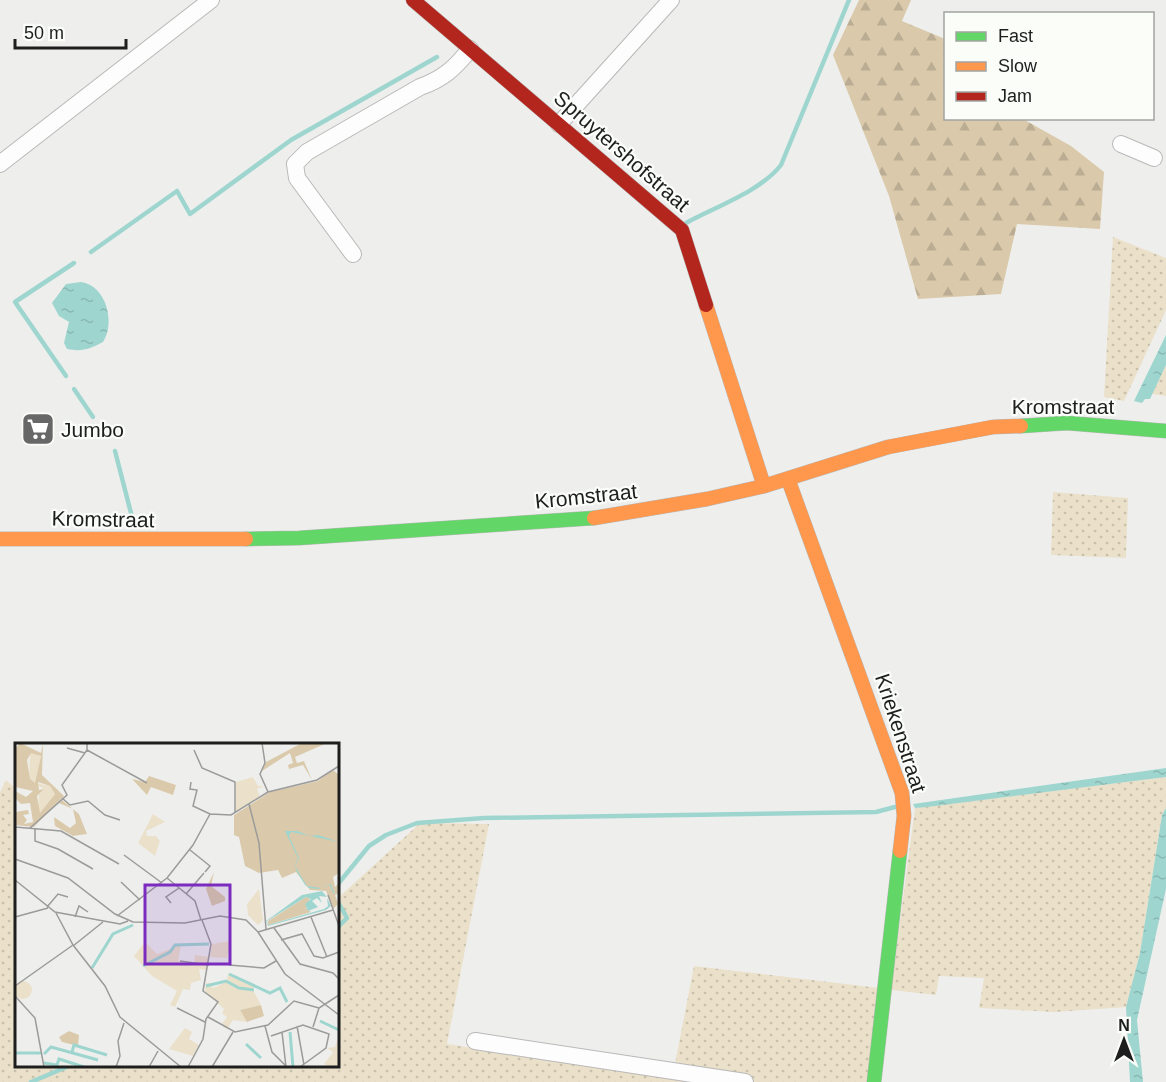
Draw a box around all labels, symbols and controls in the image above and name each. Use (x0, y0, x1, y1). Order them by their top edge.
scale bar (15, 12, 126, 50)
legend (944, 12, 1154, 120)
text: 50 m (24, 23, 64, 43)
text: Fast (998, 26, 1033, 46)
text: Slow (998, 56, 1038, 76)
street label: Spruytershofstraat (550, 86, 694, 216)
text: Jam (998, 86, 1032, 106)
street label: Kromstraat (1012, 395, 1115, 418)
supermarket icon: Jumbo (20, 411, 56, 447)
place label: Jumbo (61, 418, 124, 441)
street label: Kromstraat (534, 479, 638, 513)
street label: Kromstraat (51, 507, 155, 531)
street label: Kriekenstraat (871, 671, 931, 796)
inset map (15, 743, 339, 1067)
north arrow (1094, 1010, 1154, 1070)
text: N (1118, 1017, 1130, 1034)

